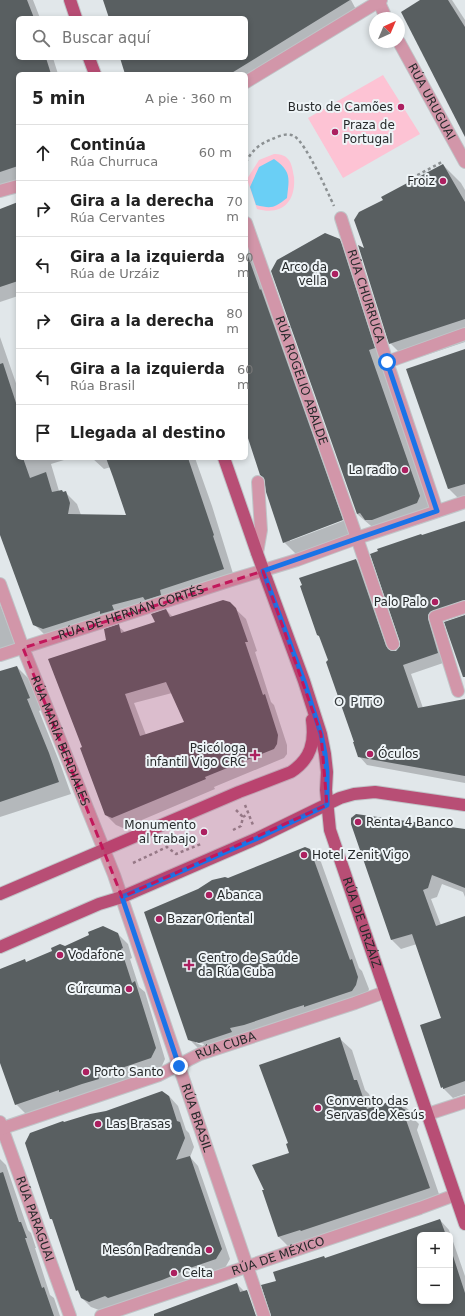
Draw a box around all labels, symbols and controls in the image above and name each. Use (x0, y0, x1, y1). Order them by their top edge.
north arrow (369, 12, 405, 48)
search box (16, 16, 248, 60)
icon: search (30, 27, 52, 49)
text: Buscar aquí (62, 29, 150, 47)
street label: RÚA URUGUAI (405, 61, 458, 142)
text: 5 min (32, 88, 85, 108)
text: A pie · 360 m (145, 91, 232, 106)
place label: Busto de Camões (288, 100, 393, 114)
marker: Busto de Camões (396, 102, 406, 112)
place label: Praza de Portugal (343, 118, 395, 146)
marker: Praza de Portugal (330, 127, 340, 137)
text: Continúa (70, 136, 146, 154)
icon: ahead (32, 142, 54, 164)
text: 60 m (199, 145, 232, 160)
text: Rúa Churruca (70, 154, 158, 169)
place label: Froiz (407, 174, 435, 188)
marker: Froiz (438, 176, 448, 186)
text: Gira a la derecha (70, 192, 214, 210)
text: 70 m (226, 194, 243, 224)
icon: right (32, 198, 54, 220)
text: Rúa Cervantes (70, 210, 165, 225)
text: Gira a la izquierda (70, 248, 225, 266)
street label: RÚA CHURRUCA (344, 248, 388, 345)
text: 90 m (237, 250, 253, 280)
icon: left (32, 254, 54, 276)
place label: Arco da vella (281, 260, 327, 288)
text: Rúa de Urzáiz (70, 266, 159, 281)
marker: Arco da vella (330, 269, 340, 279)
text: 80 m (226, 306, 243, 336)
icon: right (32, 310, 54, 332)
text: Gira a la derecha (70, 312, 214, 330)
street label: RÚA ROGELIO ABALDE (272, 314, 331, 447)
route start (378, 353, 396, 371)
text: Gira a la izquierda (70, 360, 225, 378)
text: 60 m (237, 362, 253, 392)
icon: left (32, 366, 54, 388)
text: Rúa Brasil (70, 378, 135, 393)
icon: arrive (32, 422, 54, 444)
text: Llegada al destino (70, 424, 225, 442)
place label: La radio (349, 463, 397, 477)
marker: La radio (400, 465, 410, 475)
street label: RÚA DE HERNÁN CORTÉS (56, 582, 206, 643)
place label: Palo Palo (374, 595, 427, 609)
marker: Palo Palo (430, 597, 440, 607)
street label: RÚA MARÍA BERDIALES (28, 674, 93, 808)
district label: O PITO (334, 694, 384, 709)
place label: Psicóloga infantil Vigo CRC (146, 741, 246, 769)
place label: Óculos (378, 746, 419, 761)
marker: Psicóloga infantil Vigo CRC (249, 749, 261, 761)
marker: Óculos (365, 749, 375, 759)
place label: Renta 4 Banco (366, 815, 453, 829)
marker: Renta 4 Banco (353, 817, 363, 827)
place label: Monumento al trabajo (124, 818, 196, 846)
marker: Monumento al trabajo (199, 827, 209, 837)
place label: Hotel Zenit Vigo (312, 848, 409, 862)
marker: Hotel Zenit Vigo (299, 850, 309, 860)
street label: RÚA DE URZÁIZ (340, 875, 384, 970)
place label: Abanca (217, 888, 262, 902)
marker: Abanca (204, 890, 214, 900)
place label: Bazar Oriental (167, 912, 253, 926)
marker: Bazar Oriental (154, 914, 164, 924)
place label: Vodafone (68, 948, 124, 962)
marker: Vodafone (55, 950, 65, 960)
place label: Centro de Saúde da Rúa Cuba (198, 951, 298, 979)
marker: Centro de Saúde da Rúa Cuba (183, 959, 195, 971)
place label: Cúrcuma (67, 982, 121, 996)
marker: Cúrcuma (124, 984, 134, 994)
street label: RÚA CUBA (193, 1029, 258, 1062)
route end (170, 1057, 188, 1075)
place label: Porto Santo (94, 1065, 164, 1079)
marker: Porto Santo (81, 1067, 91, 1077)
street label: RÚA BRASIL (178, 1082, 215, 1154)
place label: Convento das Servas de Xesús (326, 1094, 424, 1122)
marker: Convento das Servas de Xesús (313, 1103, 323, 1113)
place label: Las Brasas (106, 1117, 170, 1131)
marker: Las Brasas (93, 1119, 103, 1129)
street label: RÚA PARAGUAI (13, 1174, 57, 1263)
map controls (417, 1232, 453, 1304)
button: + (417, 1232, 453, 1268)
street label: RÚA DE MÉXICO (230, 1234, 327, 1278)
place label: Mesón Padrenda (102, 1243, 201, 1257)
marker: Mesón Padrenda (204, 1245, 214, 1255)
place label: Celta (182, 1266, 213, 1280)
marker: Celta (169, 1268, 179, 1278)
button: − (417, 1268, 453, 1304)

